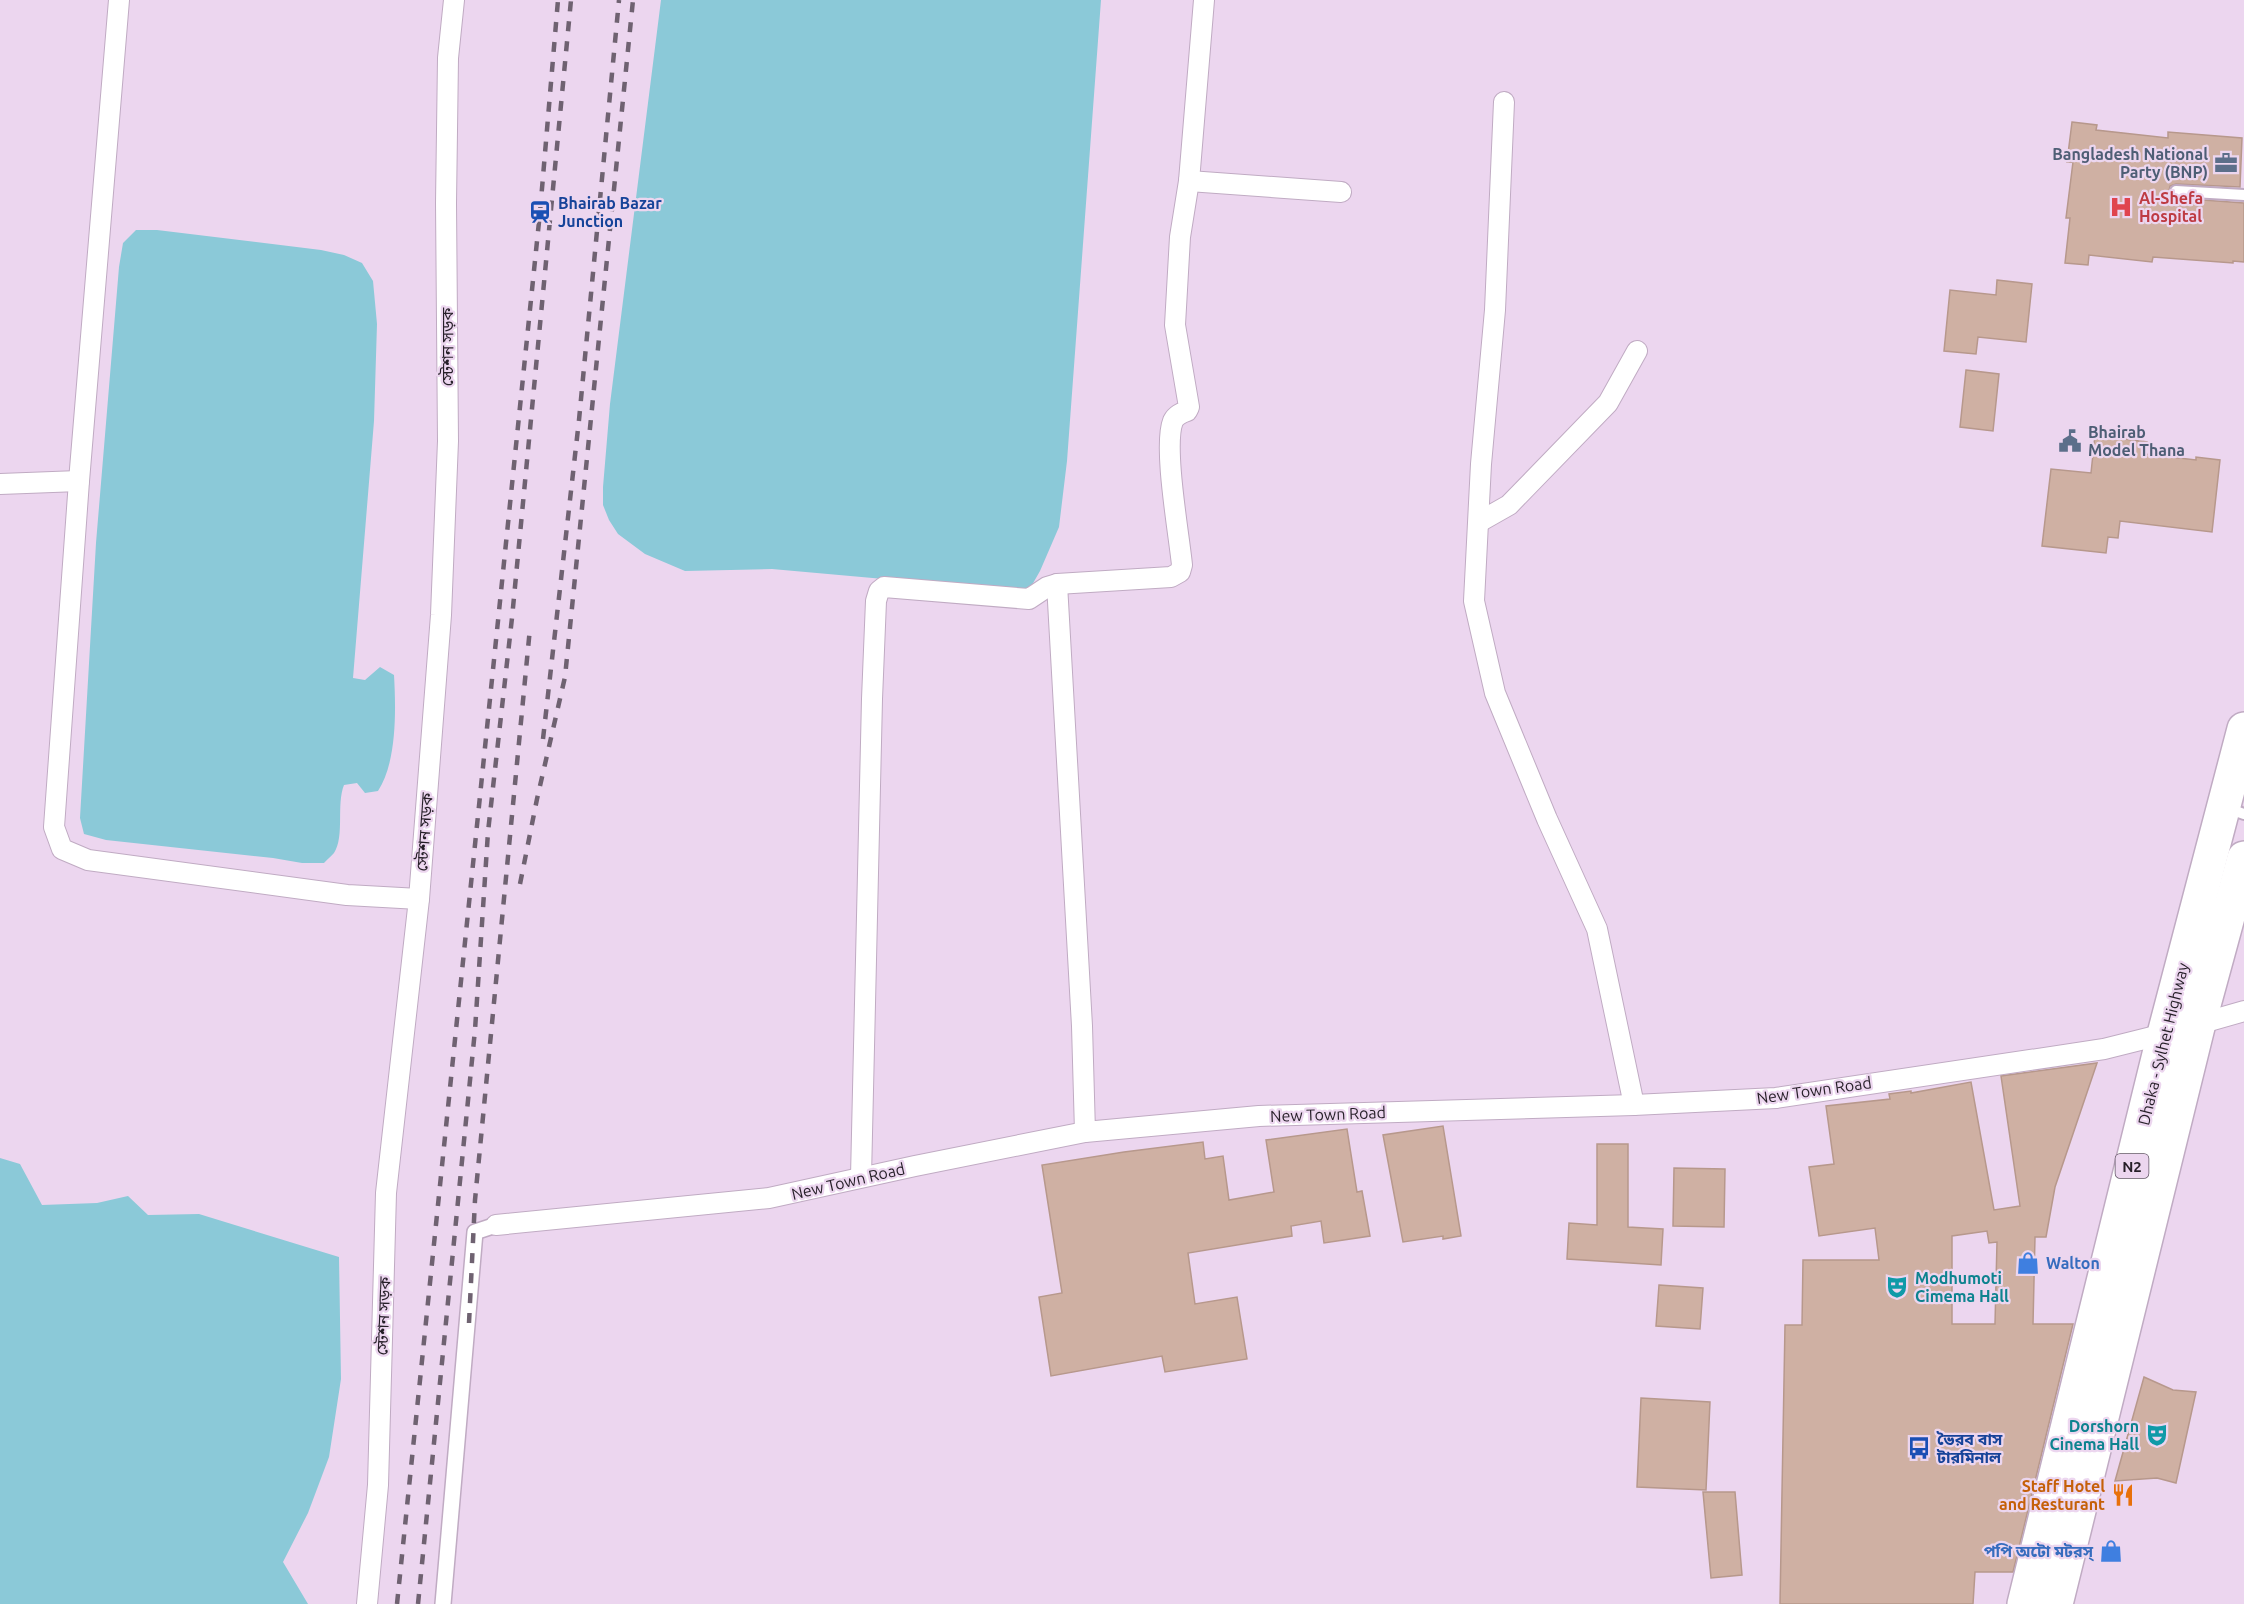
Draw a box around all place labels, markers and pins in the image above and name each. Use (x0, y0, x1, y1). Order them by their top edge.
place label: Bangladesh National Party (BNP) (2052, 145, 2208, 182)
office icon: Bangladesh National Party (BNP) (2213, 150, 2239, 176)
place label: Al-Shefa Hospital (2139, 189, 2203, 225)
place label: Bhairab Bazar Junction (558, 194, 662, 230)
hospital icon: Al-Shefa Hospital (2108, 194, 2134, 220)
station icon: Bhairab Bazar Junction (527, 199, 553, 225)
place label: Bhairab Model Thana (2088, 423, 2185, 459)
public building icon: Bhairab Model Thana (2057, 428, 2083, 454)
shop icon: Walton (2015, 1250, 2041, 1276)
place label: Walton (2046, 1254, 2100, 1272)
place label: Modhumoti Cimema Hall (1915, 1269, 2009, 1305)
theatre icon: Modhumoti Cimema Hall (1884, 1274, 1910, 1300)
place label: Dorshorn Cinema Hall (2049, 1417, 2139, 1453)
theatre icon: Dorshorn Cinema Hall (2144, 1422, 2170, 1448)
place label: ভৈরব বাস টারমিনাল (1936, 1430, 2003, 1466)
bus stop icon: ভৈরব বাস টারমিনাল (1906, 1435, 1932, 1461)
place label: Staff Hotel and Resturant (1999, 1477, 2105, 1513)
restaurant icon: Staff Hotel and Resturant (2110, 1482, 2136, 1508)
shop icon: পপি অটো মটরস্ (2098, 1538, 2124, 1564)
place label: পপি অটো মটরস্ (1984, 1542, 2095, 1562)

